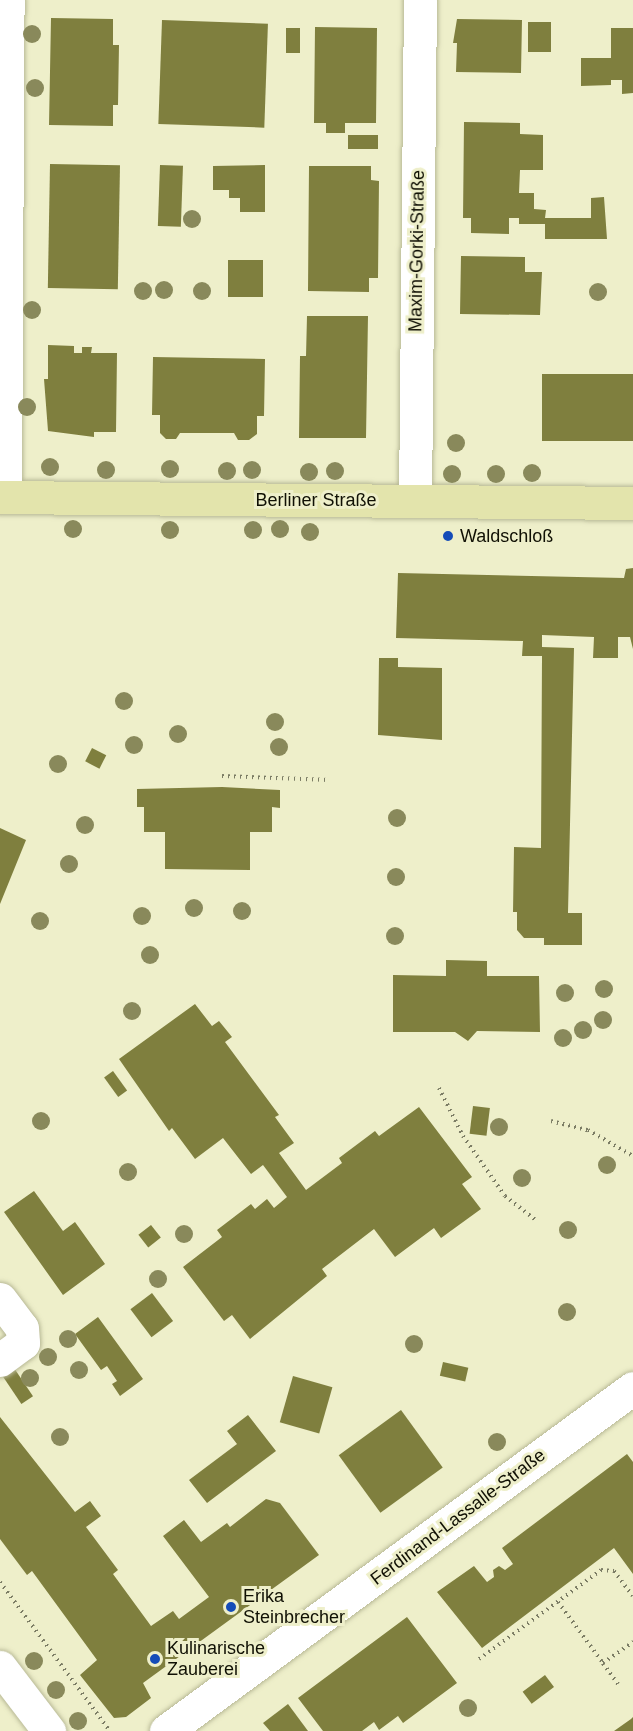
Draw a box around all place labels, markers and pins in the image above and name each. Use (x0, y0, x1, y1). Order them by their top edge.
place label: Waldschloß (460, 525, 553, 547)
marker: Waldschloß (441, 529, 455, 543)
place label: Erika Steinbrecher (243, 1586, 345, 1628)
marker: Erika Steinbrecher (224, 1600, 238, 1614)
place label: Kulinarische Zauberei (167, 1638, 265, 1680)
marker: Kulinarische Zauberei (148, 1652, 162, 1666)

